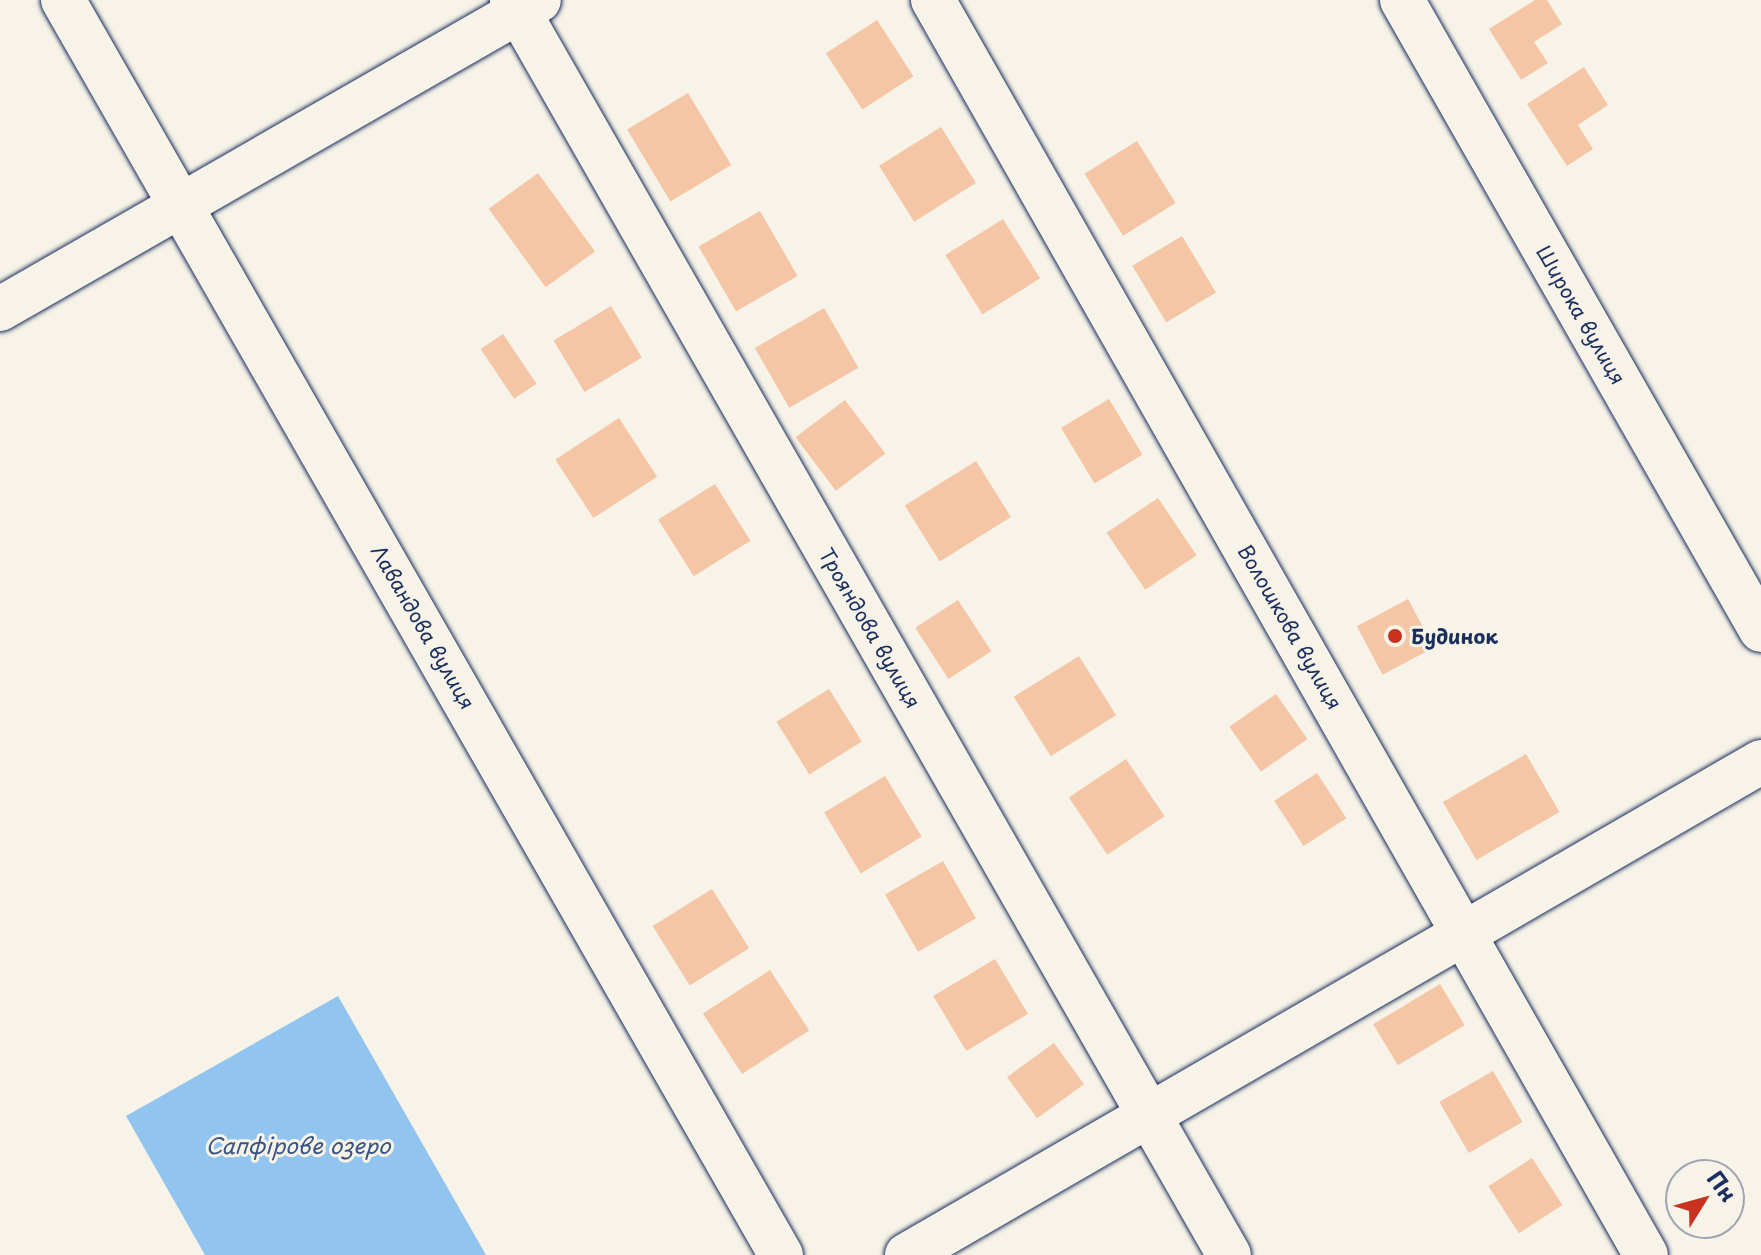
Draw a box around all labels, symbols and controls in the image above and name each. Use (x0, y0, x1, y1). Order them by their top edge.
street label: Широка вулиця (1531, 241, 1631, 389)
street label: Лавандова вулиця (366, 540, 480, 714)
street label: Волошкова вулиця (1233, 540, 1347, 714)
street label: Трояндова вулиця (814, 543, 926, 713)
place label: Будинок (1411, 624, 1498, 648)
marker: Будинок (1386, 627, 1404, 645)
water label: Сапфірове озеро (206, 1132, 390, 1158)
north arrow (1665, 1159, 1745, 1239)
text: Пн (1700, 1163, 1746, 1208)

